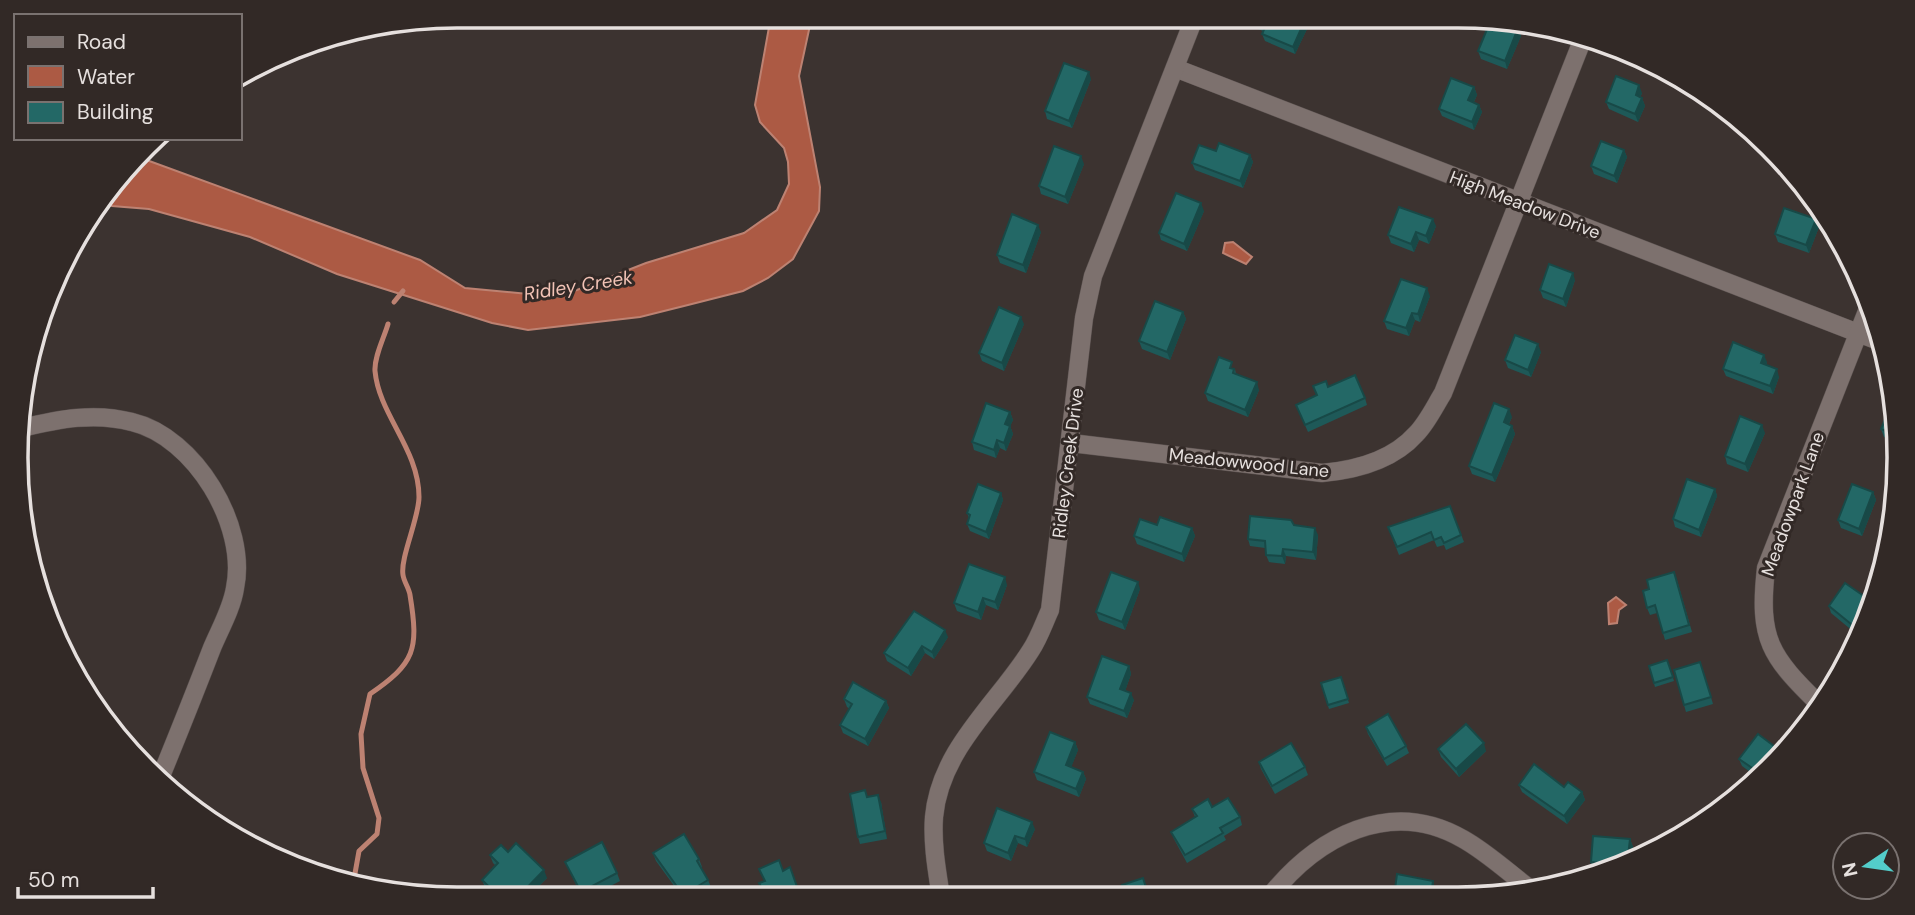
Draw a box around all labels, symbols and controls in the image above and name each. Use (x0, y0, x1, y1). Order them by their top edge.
legend (14, 14, 242, 140)
text: Road (77, 28, 126, 56)
text: Water (77, 63, 135, 91)
text: Building (77, 98, 154, 126)
street label: High Meadow Drive (1446, 165, 1604, 245)
water label: Ridley Creek (522, 264, 635, 306)
street label: Ridley Creek Drive (1047, 387, 1089, 539)
street label: Meadowpark Lane (1756, 429, 1830, 579)
street label: Meadowwood Lane (1168, 443, 1330, 483)
north arrow (1831, 831, 1901, 901)
scale bar (18, 856, 152, 900)
text: N (1836, 860, 1864, 879)
text: 50 m (28, 866, 79, 894)

